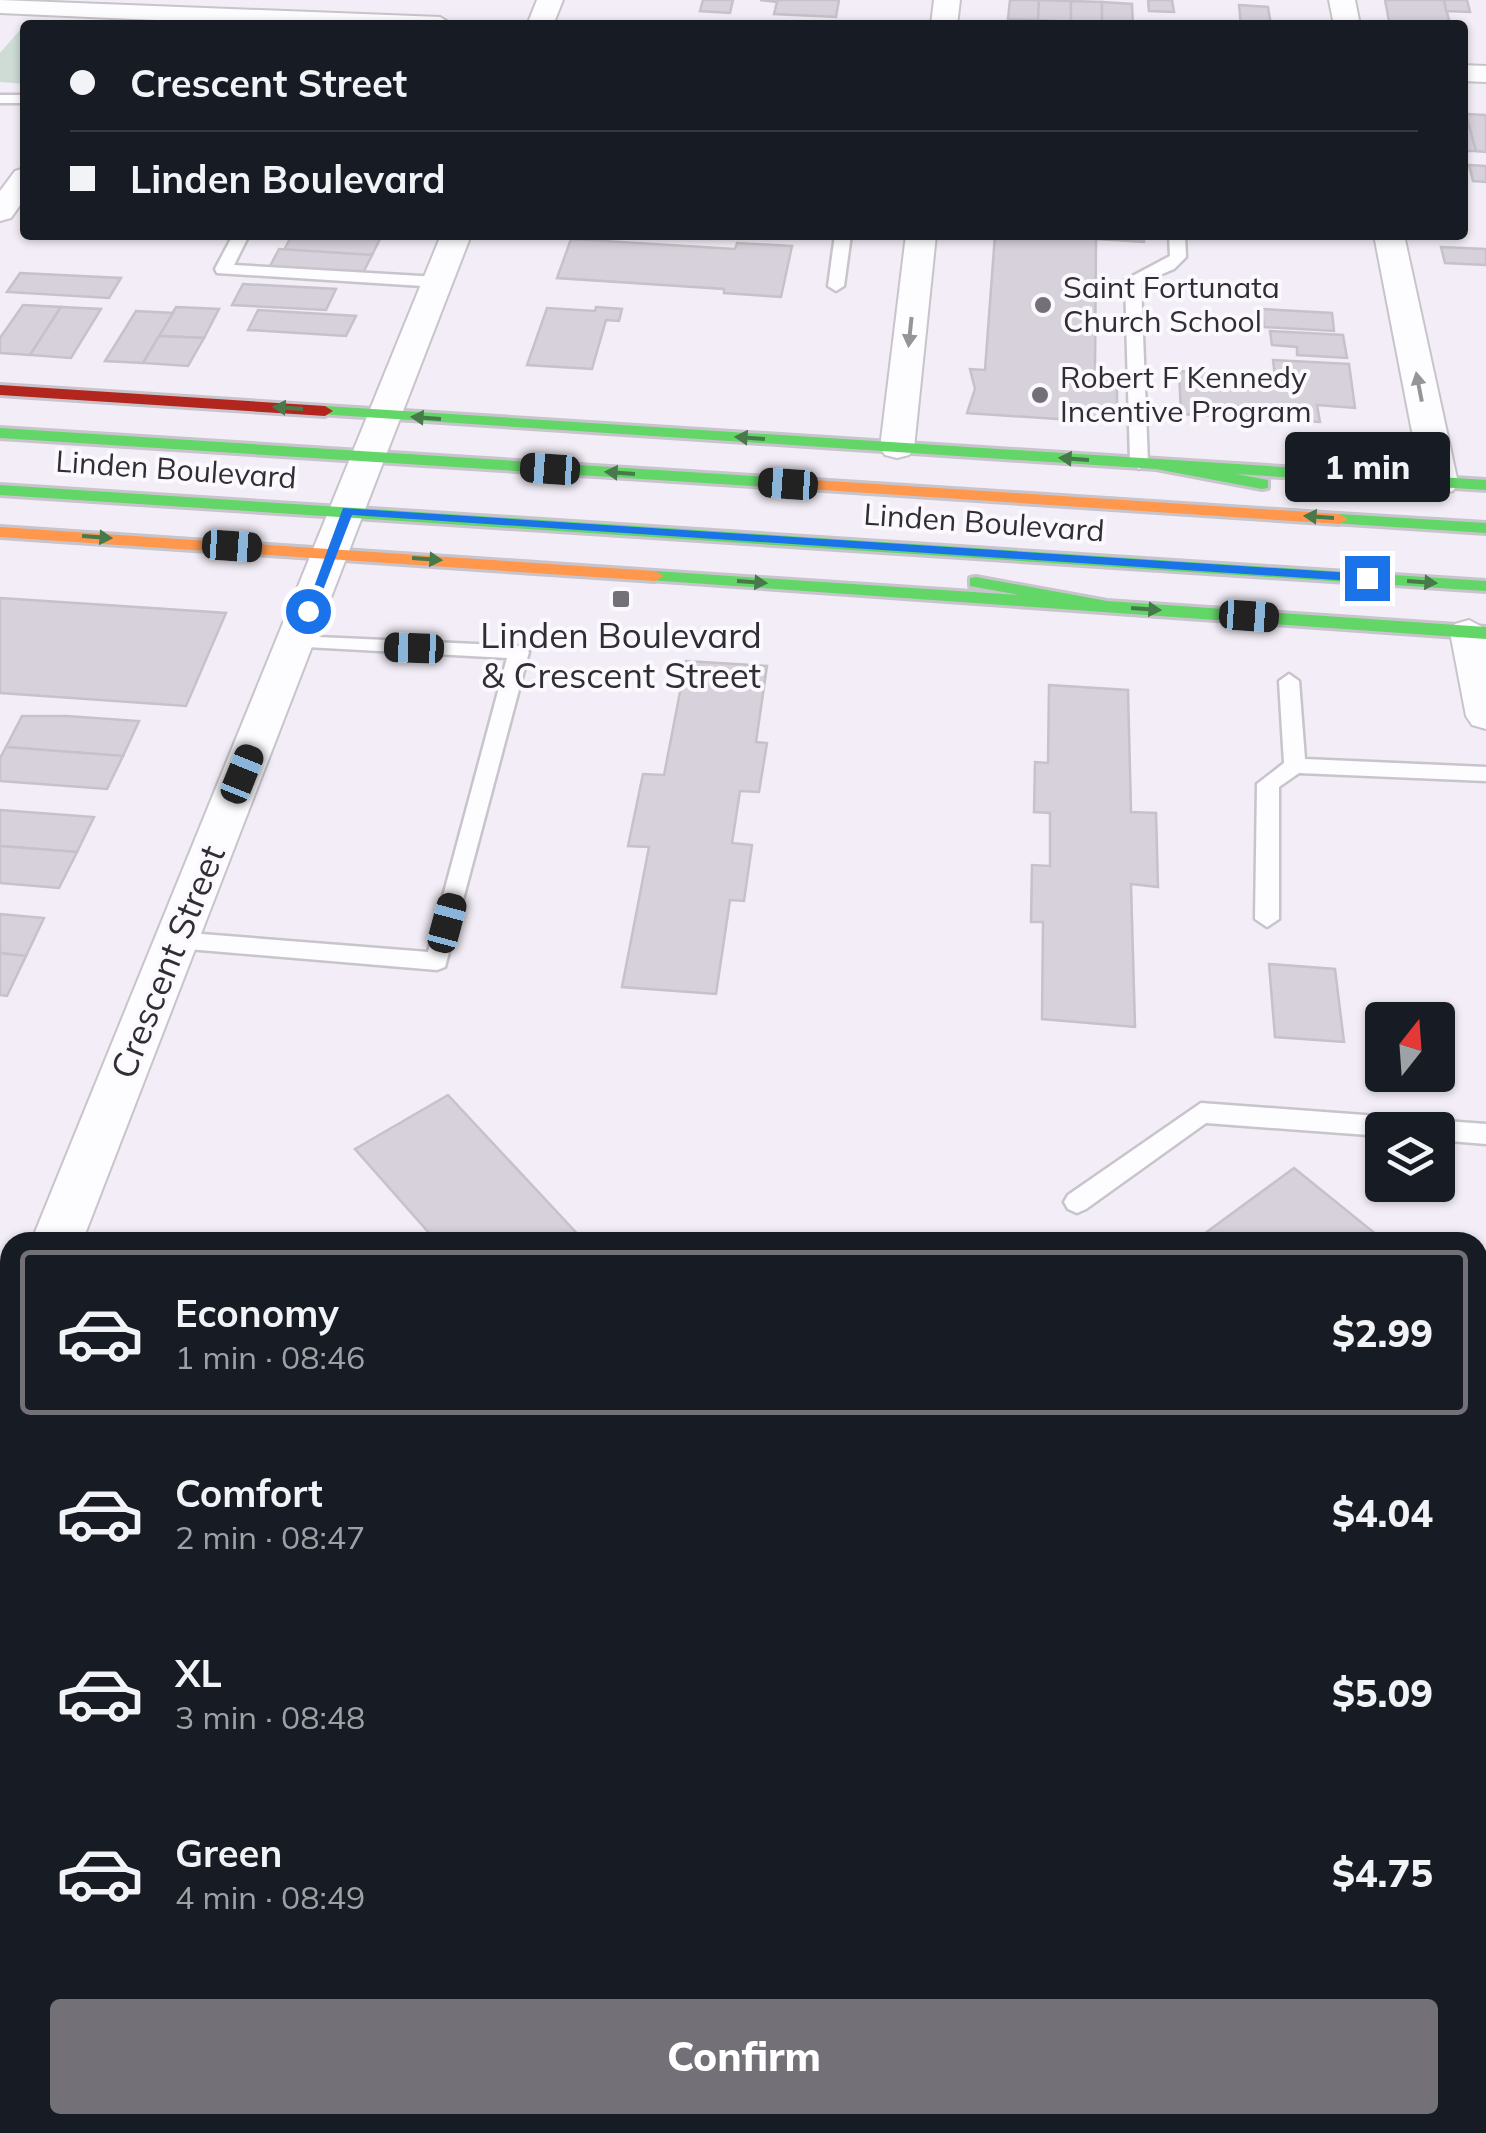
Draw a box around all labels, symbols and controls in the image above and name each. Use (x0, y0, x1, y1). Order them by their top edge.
text: Crescent Street (130, 59, 407, 107)
text: Linden Boulevard (130, 155, 446, 203)
place label: Saint Fortunata Church School (1063, 268, 1280, 340)
marker: Saint Fortunata Church School (1032, 294, 1054, 316)
one-way arrow (902, 317, 918, 348)
place label: Robert F Kennedy Incentive Program (1060, 358, 1312, 430)
one-way arrow (1411, 371, 1427, 402)
marker: Robert F Kennedy Incentive Program (1029, 384, 1051, 406)
one-way arrow (272, 400, 304, 416)
one-way arrow (409, 409, 441, 425)
one-way arrow (734, 430, 765, 446)
callout: 1 min (1284, 433, 1450, 503)
street label: Linden Boulevard (54, 442, 298, 496)
text: 1 min (1325, 447, 1410, 487)
one-way arrow (1058, 451, 1090, 467)
car (519, 452, 581, 486)
one-way arrow (604, 465, 636, 481)
car (757, 467, 819, 501)
street label: Linden Boulevard (862, 495, 1106, 549)
one-way arrow (1302, 509, 1334, 525)
one-way arrow (82, 529, 114, 545)
car (201, 529, 263, 563)
one-way arrow (412, 552, 444, 568)
route end (1345, 556, 1390, 601)
one-way arrow (736, 574, 768, 590)
one-way arrow (1407, 574, 1439, 590)
marker: Linden Boulevard & Crescent Street (610, 588, 632, 610)
route start (286, 589, 331, 634)
car (1218, 599, 1280, 633)
one-way arrow (1130, 601, 1162, 617)
place label: Linden Boulevard & Crescent Street (480, 613, 762, 697)
car (383, 632, 445, 664)
car (217, 741, 267, 807)
street label: Crescent Street (100, 839, 234, 1085)
car (425, 890, 469, 956)
north arrow (1365, 1002, 1455, 1092)
map controls (1365, 1002, 1455, 1202)
button: layers (1365, 1112, 1455, 1202)
icon: car (55, 1288, 145, 1378)
text: Economy (175, 1289, 339, 1337)
text: $2.99 (1332, 1309, 1433, 1357)
text: 1 min · 08:46 (175, 1337, 365, 1377)
icon: car (55, 1468, 145, 1558)
text: Comfort (175, 1469, 323, 1517)
text: $4.04 (1332, 1489, 1433, 1537)
text: 2 min · 08:47 (175, 1517, 365, 1557)
icon: car (55, 1648, 145, 1738)
text: XL (175, 1649, 222, 1697)
text: $5.09 (1332, 1669, 1433, 1717)
text: 3 min · 08:48 (175, 1697, 365, 1737)
icon: car (55, 1828, 145, 1918)
text: Green (175, 1829, 282, 1877)
text: $4.75 (1332, 1849, 1433, 1897)
text: 4 min · 08:49 (175, 1877, 365, 1917)
button: Confirm (50, 1999, 1438, 2114)

